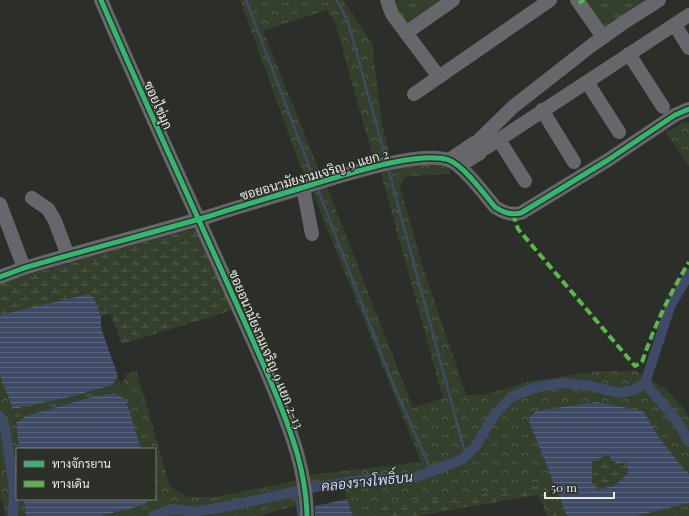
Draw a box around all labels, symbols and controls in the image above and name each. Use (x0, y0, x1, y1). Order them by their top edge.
street label: ซอยไข่มุก (139, 78, 177, 133)
street label: ซอยอนามัยงามเจริญ 9 แยก 2 (238, 145, 391, 204)
street label: ซอยอนามัยงามเจริญ 9 แยก 2-13 (225, 267, 308, 432)
legend (16, 448, 156, 500)
text: ทางจักรยาน (52, 455, 111, 471)
water label: คลองรางโพธิ์บน (320, 464, 414, 495)
scale bar (545, 474, 614, 500)
text: ทางเดิน (52, 475, 90, 491)
text: 50 m (551, 479, 577, 495)

